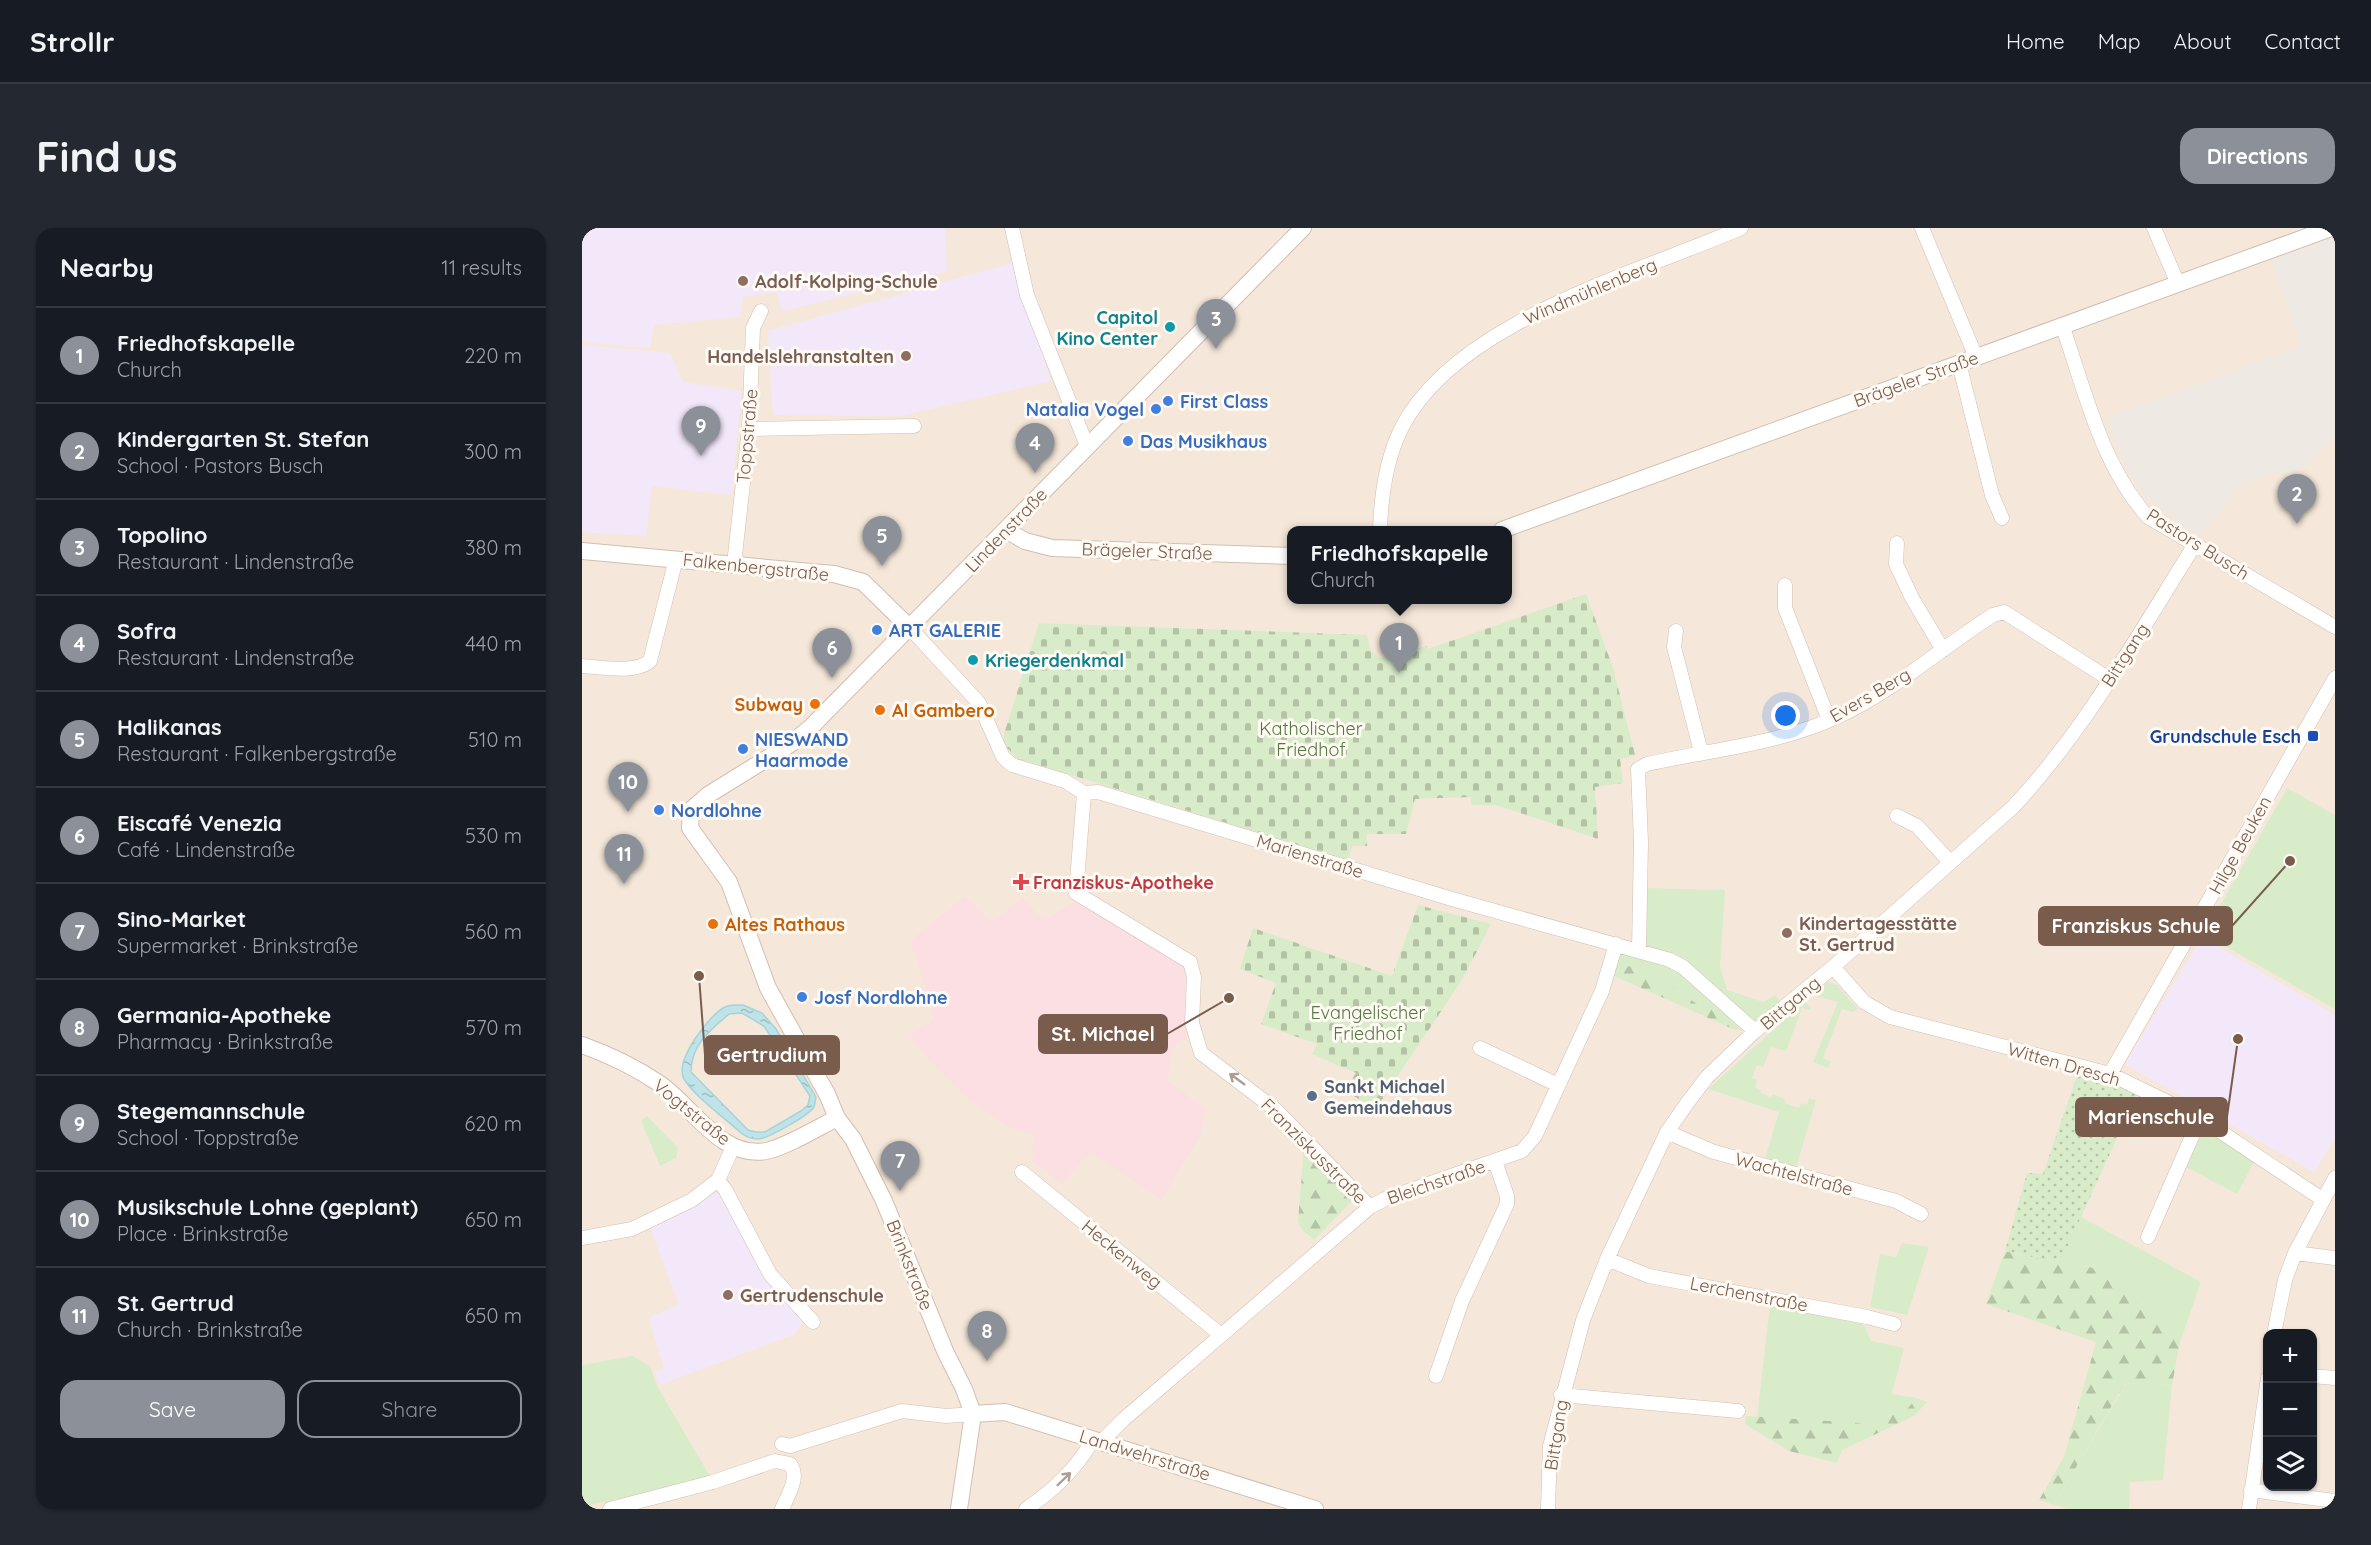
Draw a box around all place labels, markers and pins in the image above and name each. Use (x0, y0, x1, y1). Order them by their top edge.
place label: Adolf-Kolping-Schule (755, 270, 938, 293)
marker: Adolf-Kolping-Schule (736, 274, 750, 288)
pin: 3 (1196, 300, 1236, 349)
place label: Capitol Kino Center (1057, 306, 1158, 350)
marker: Capitol Kino Center (1163, 320, 1177, 334)
place label: Handelslehranstalten (707, 345, 894, 368)
marker: Handelslehranstalten (899, 349, 913, 363)
place label: First Class (1180, 390, 1268, 413)
marker: First Class (1161, 394, 1175, 408)
place label: Natalia Vogel (1026, 398, 1144, 421)
marker: Natalia Vogel (1149, 402, 1163, 416)
pin: 9 (682, 406, 720, 456)
pin: 4 (1016, 424, 1054, 473)
place label: Das Musikhaus (1140, 430, 1268, 453)
marker: Das Musikhaus (1121, 434, 1135, 448)
pin: 2 (2278, 474, 2316, 524)
pin: 5 (862, 516, 902, 566)
place label: ART GALERIE (889, 619, 1001, 642)
marker: ART GALERIE (870, 623, 884, 637)
pin: 1 (1380, 624, 1418, 673)
pin: 6 (812, 628, 852, 678)
place label: Kriegerdenkmal (985, 649, 1124, 672)
marker: Kriegerdenkmal (966, 653, 980, 667)
place label: Subway (735, 693, 803, 716)
marker: Subway (808, 697, 822, 711)
place label: Al Gambero (892, 699, 995, 722)
marker: Al Gambero (873, 703, 887, 717)
place label: Grundschule Esch (2150, 725, 2301, 748)
place label: NIESWAND Haarmode (755, 728, 849, 772)
marker: Grundschule Esch (2306, 729, 2320, 743)
marker: NIESWAND Haarmode (736, 742, 750, 756)
pin: 10 (608, 762, 648, 812)
place label: Nordlohne (671, 799, 762, 822)
marker: Nordlohne (652, 803, 666, 817)
pin: 11 (604, 834, 644, 884)
place label: Franziskus-Apotheke (1033, 871, 1214, 894)
marker: Franziskus-Apotheke (1014, 875, 1028, 889)
callout: Franziskus Schule (2039, 907, 2232, 945)
place label: Kindertagesstätte St. Gertrud (1799, 912, 1957, 956)
place label: Altes Rathaus (725, 913, 845, 936)
marker: Altes Rathaus (706, 917, 720, 931)
marker: Kindertagesstätte St. Gertrud (1780, 926, 1794, 940)
place label: Josf Nordlohne (814, 986, 948, 1009)
marker: Josf Nordlohne (795, 990, 809, 1004)
callout: St. Michael (1039, 1015, 1167, 1053)
callout: Gertrudium (705, 1036, 839, 1074)
place label: Sankt Michael Gemeindehaus (1324, 1075, 1453, 1119)
marker: Sankt Michael Gemeindehaus (1305, 1089, 1319, 1103)
callout: Marienschule (2076, 1098, 2227, 1136)
pin: 7 (880, 1142, 920, 1191)
place label: Gertrudenschule (740, 1284, 884, 1307)
marker: Gertrudenschule (721, 1288, 735, 1302)
pin: 8 (968, 1312, 1006, 1361)

